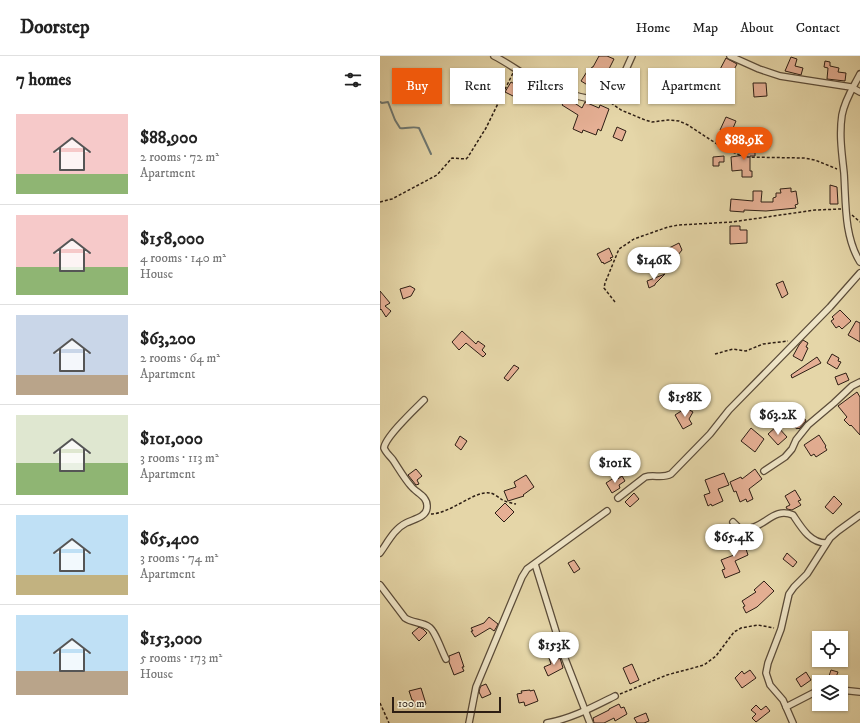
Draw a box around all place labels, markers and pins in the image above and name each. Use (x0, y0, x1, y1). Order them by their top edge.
pin: $88.9K (711, 127, 777, 161)
pin: $146K (626, 247, 682, 281)
pin: $158K (657, 384, 713, 418)
pin: $63.2K (745, 402, 811, 436)
pin: $101K (587, 450, 643, 484)
pin: $65.4K (701, 524, 767, 558)
pin: $153K (526, 632, 582, 666)

